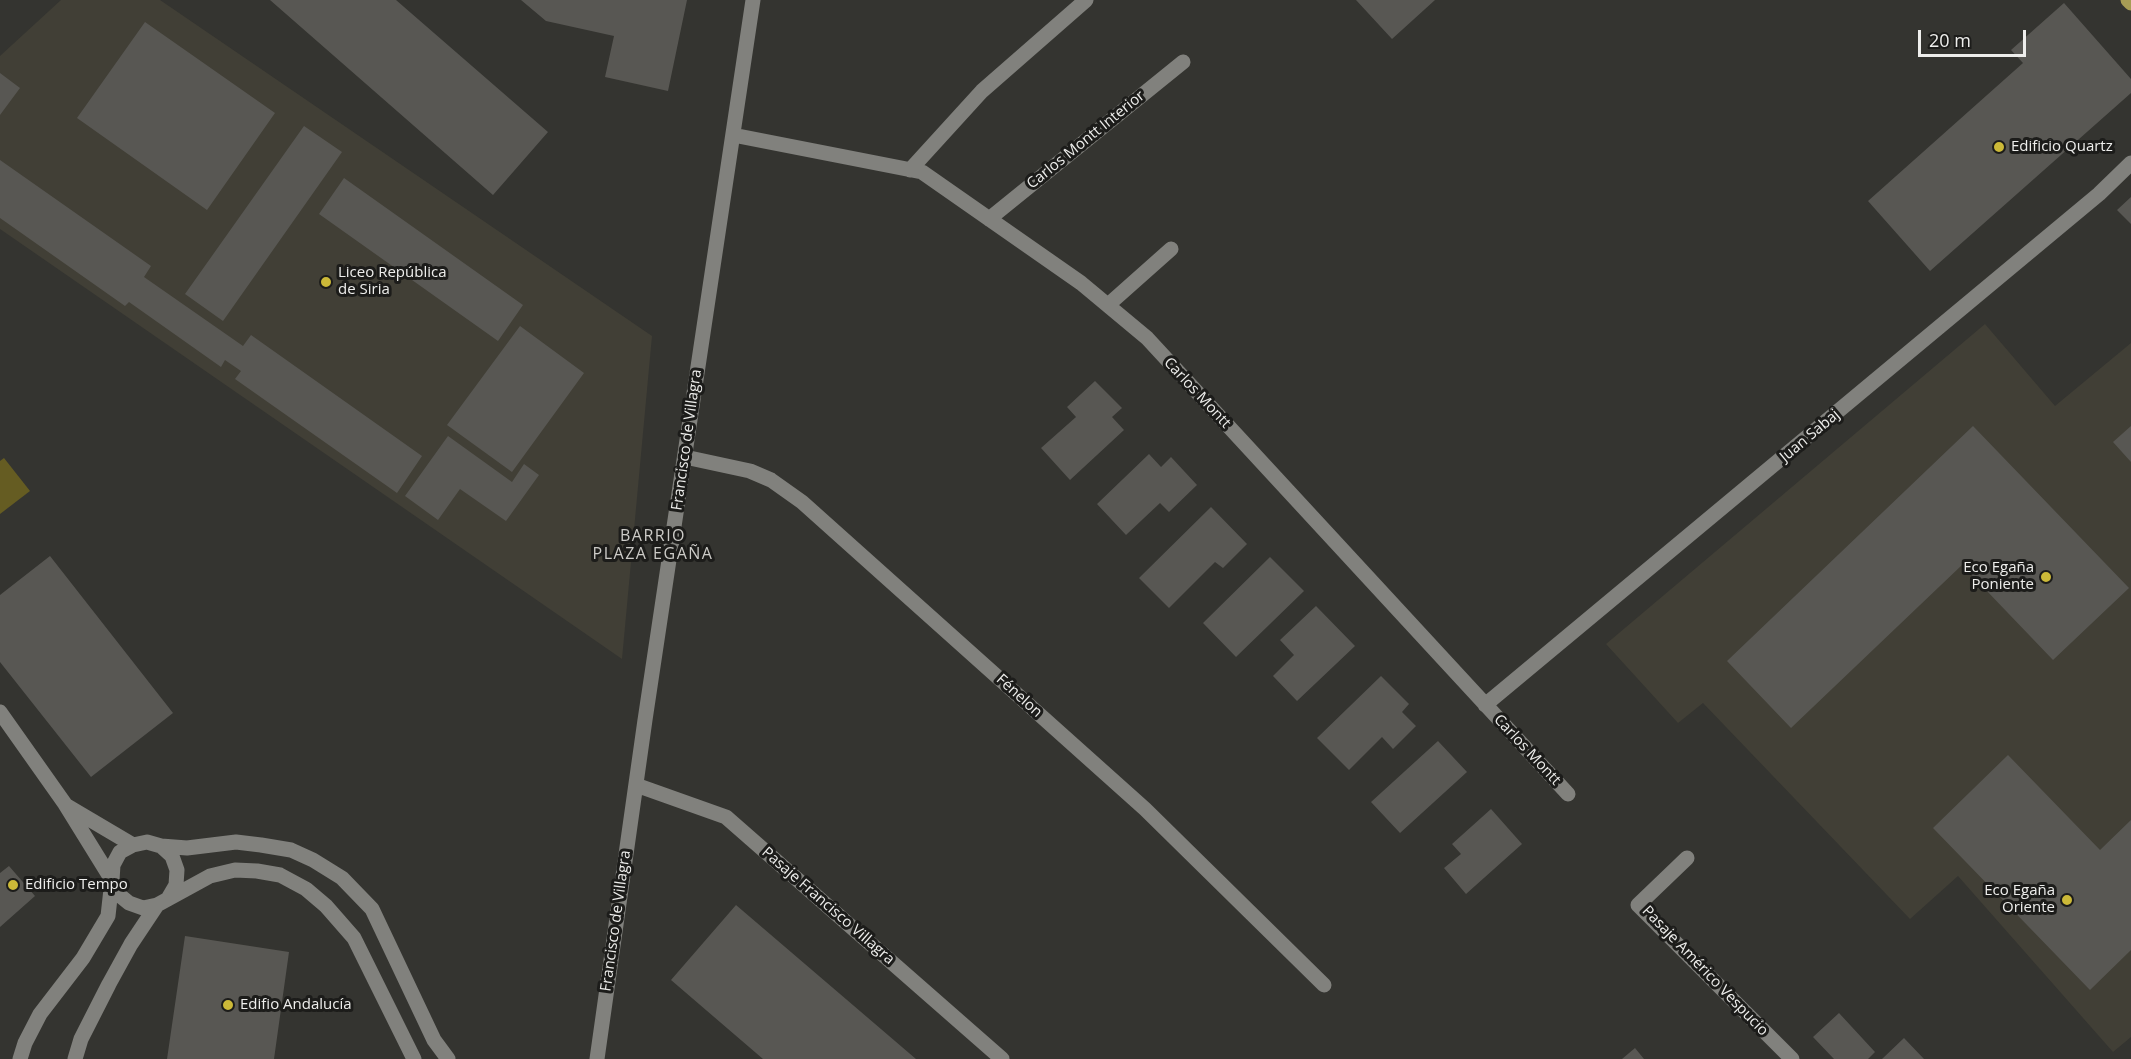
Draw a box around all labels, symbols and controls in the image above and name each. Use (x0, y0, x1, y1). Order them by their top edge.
scale bar (1921, 18, 2029, 56)
text: 20 m (1929, 28, 1971, 52)
street label: Carlos Montt Interior (1023, 87, 1149, 193)
place label: Edificio Quartz (2011, 138, 2113, 156)
marker: Edificio Quartz (1992, 140, 2006, 154)
place label: Liceo República de Siria (338, 264, 446, 299)
marker: Liceo República de Siria (319, 275, 333, 289)
street label: Carlos Montt (1160, 354, 1234, 432)
street label: Francisco de Villagra (668, 368, 706, 512)
street label: Juan Sabaj (1776, 406, 1844, 466)
district label: BARRIO PLAZA EGAÑA (593, 526, 713, 564)
place label: Eco Egaña Poniente (1963, 559, 2034, 594)
marker: Eco Egaña Poniente (2039, 570, 2053, 584)
street label: Fénelon (992, 671, 1046, 721)
street label: Carlos Montt (1490, 711, 1564, 789)
street label: Pasaje Francisco Villagra (758, 843, 898, 969)
street label: Francisco de Villagra (597, 849, 635, 993)
place label: Edificio Tempo (25, 876, 128, 894)
marker: Edificio Tempo (6, 878, 20, 892)
place label: Eco Egaña Oriente (1984, 882, 2055, 917)
marker: Eco Egaña Oriente (2060, 893, 2074, 907)
street label: Pasaje Américo Vespucio (1638, 902, 1772, 1040)
place label: Edifio Andalucía (240, 996, 352, 1014)
marker: Edifio Andalucía (221, 998, 235, 1012)

